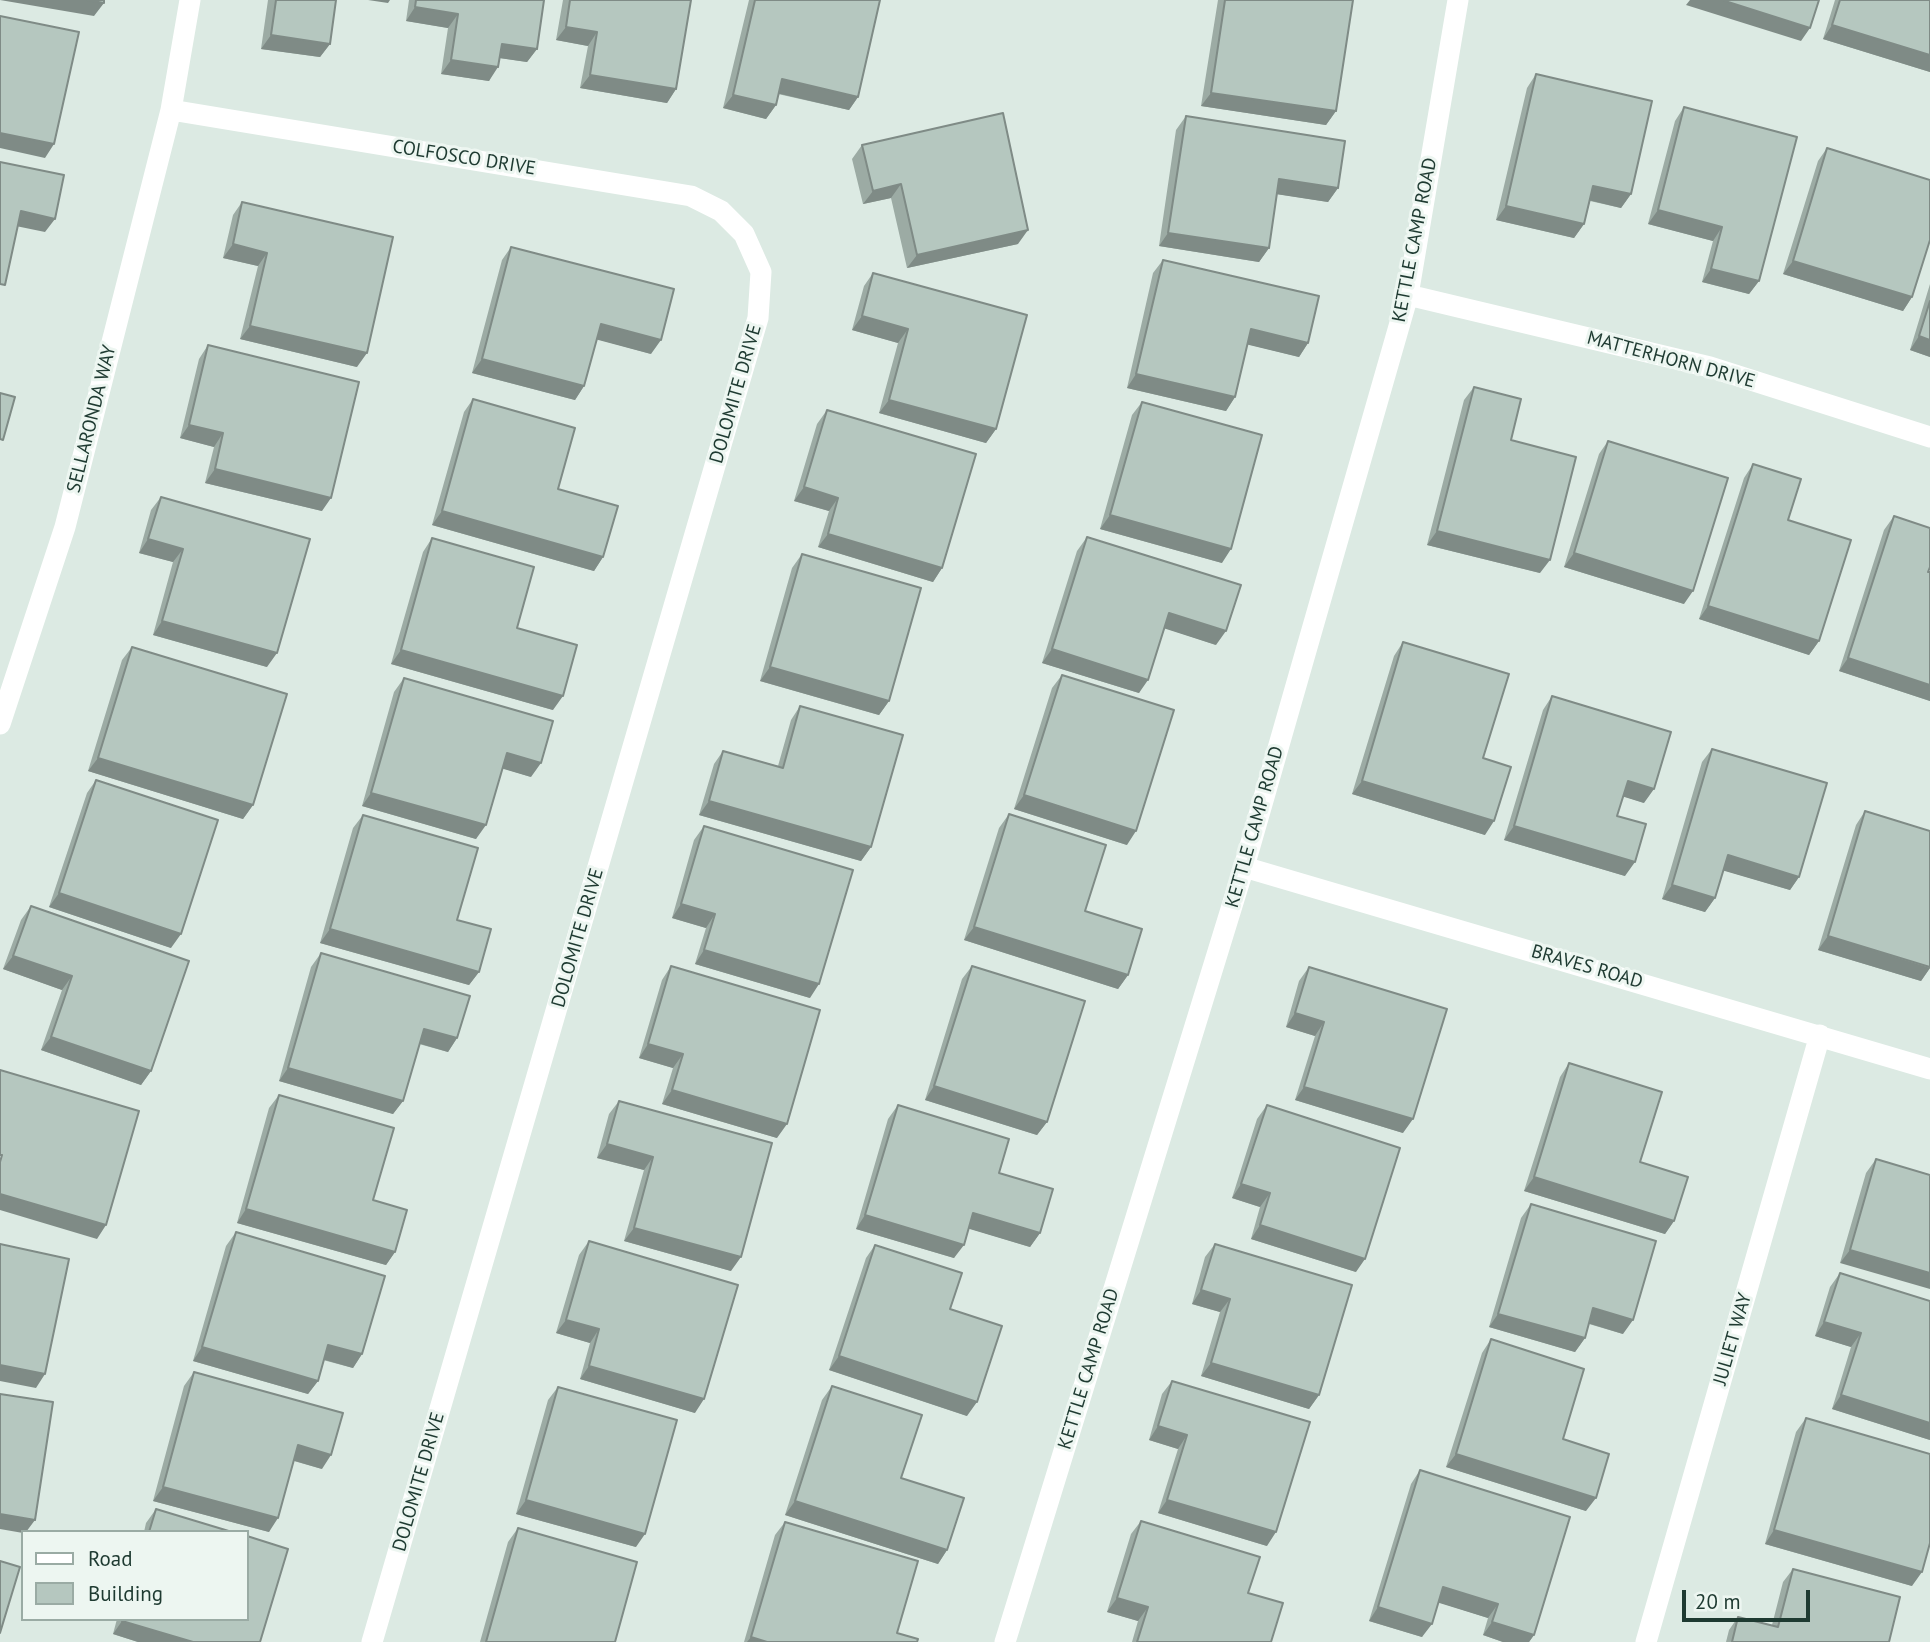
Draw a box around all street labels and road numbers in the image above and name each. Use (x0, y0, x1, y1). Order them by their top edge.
street label: COLFOSCO DRIVE (391, 135, 537, 181)
street label: KETTLE CAMP ROAD (1388, 156, 1442, 324)
street label: DOLOMITE DRIVE (705, 322, 767, 466)
street label: MATTERHORN DRIVE (1584, 327, 1758, 393)
street label: SELLARONDA WAY (63, 343, 121, 495)
street label: KETTLE CAMP ROAD (1221, 744, 1289, 910)
street label: DOLOMITE DRIVE (547, 866, 609, 1010)
street label: BRAVES ROAD (1529, 940, 1645, 994)
street label: KETTLE CAMP ROAD (1054, 1286, 1124, 1452)
street label: JULIET WAY (1709, 1290, 1757, 1388)
street label: DOLOMITE DRIVE (388, 1410, 450, 1554)

